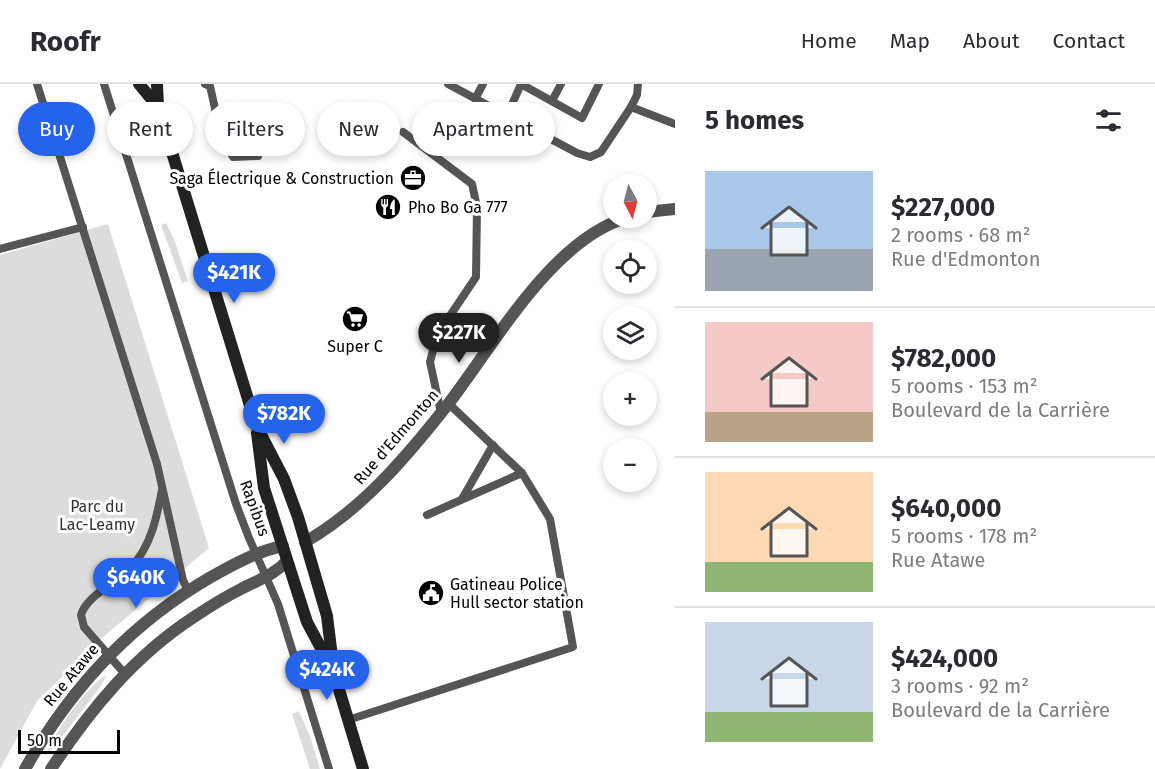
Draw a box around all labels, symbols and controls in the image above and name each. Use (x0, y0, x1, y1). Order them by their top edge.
text: Roofr (30, 25, 101, 58)
text: Home (801, 28, 857, 54)
text: Map (890, 28, 930, 54)
text: About (963, 28, 1020, 54)
text: Contact (1053, 28, 1125, 54)
chip: Buy (18, 102, 95, 156)
chip: Rent (107, 102, 193, 156)
chip: Filters (205, 102, 305, 156)
chip: New (317, 102, 400, 156)
chip: Apartment (412, 102, 555, 156)
icon: filters (1092, 104, 1125, 137)
text: 5 homes (705, 105, 804, 136)
office icon: Saga Électrique & Construction (398, 163, 428, 193)
place label: Saga Électrique & Construction (169, 168, 394, 188)
north arrow (603, 174, 657, 228)
map controls (603, 174, 657, 492)
restaurant icon: Pho Bo Ga 777 (373, 192, 403, 222)
text: $227,000 (891, 192, 995, 223)
icon: home (753, 195, 825, 267)
place label: Pho Bo Ga 777 (408, 198, 508, 217)
text: 2 rooms · 68 m² (891, 223, 1031, 247)
button: locate (603, 240, 657, 294)
text: Rue d'Edmonton (891, 247, 1040, 271)
pin: $421K (192, 253, 276, 304)
text: $421K (207, 260, 261, 284)
supermarket icon: Super C (340, 304, 370, 334)
button: layers (603, 306, 657, 360)
pin: $227K (417, 313, 501, 364)
text: $227K (432, 320, 486, 344)
place label: Super C (327, 337, 383, 356)
text: $782,000 (891, 343, 996, 374)
icon: home (753, 346, 825, 418)
button: + (603, 372, 657, 426)
text: 5 rooms · 153 m² (891, 374, 1038, 398)
street label: Rue d'Edmonton (350, 386, 442, 488)
pin: $782K (242, 394, 326, 445)
text: Boulevard de la Carrière (891, 398, 1110, 422)
text: $782K (257, 401, 311, 425)
button: − (603, 438, 657, 492)
street label: Rapibus (236, 477, 274, 539)
text: $640,000 (891, 493, 1001, 524)
icon: home (753, 496, 825, 568)
park label: Parc du Lac-Leamy (59, 497, 135, 534)
text: 5 rooms · 178 m² (891, 524, 1037, 548)
text: Rue Atawe (891, 548, 986, 572)
pin: $640K (94, 558, 178, 609)
text: $640K (107, 565, 165, 589)
place label: Gatineau Police Hull sector station (450, 575, 584, 612)
public building icon: Gatineau Police Hull sector station (416, 578, 446, 608)
street label: Rue Atawe (39, 640, 103, 710)
text: $424,000 (891, 643, 998, 674)
icon: home (753, 646, 825, 718)
pin: $424K (285, 650, 369, 701)
text: $424K (299, 657, 355, 681)
text: 3 rooms · 92 m² (891, 674, 1029, 698)
text: Boulevard de la Carrière (891, 698, 1110, 722)
scale bar (18, 727, 120, 754)
text: 50 m (27, 731, 62, 750)

